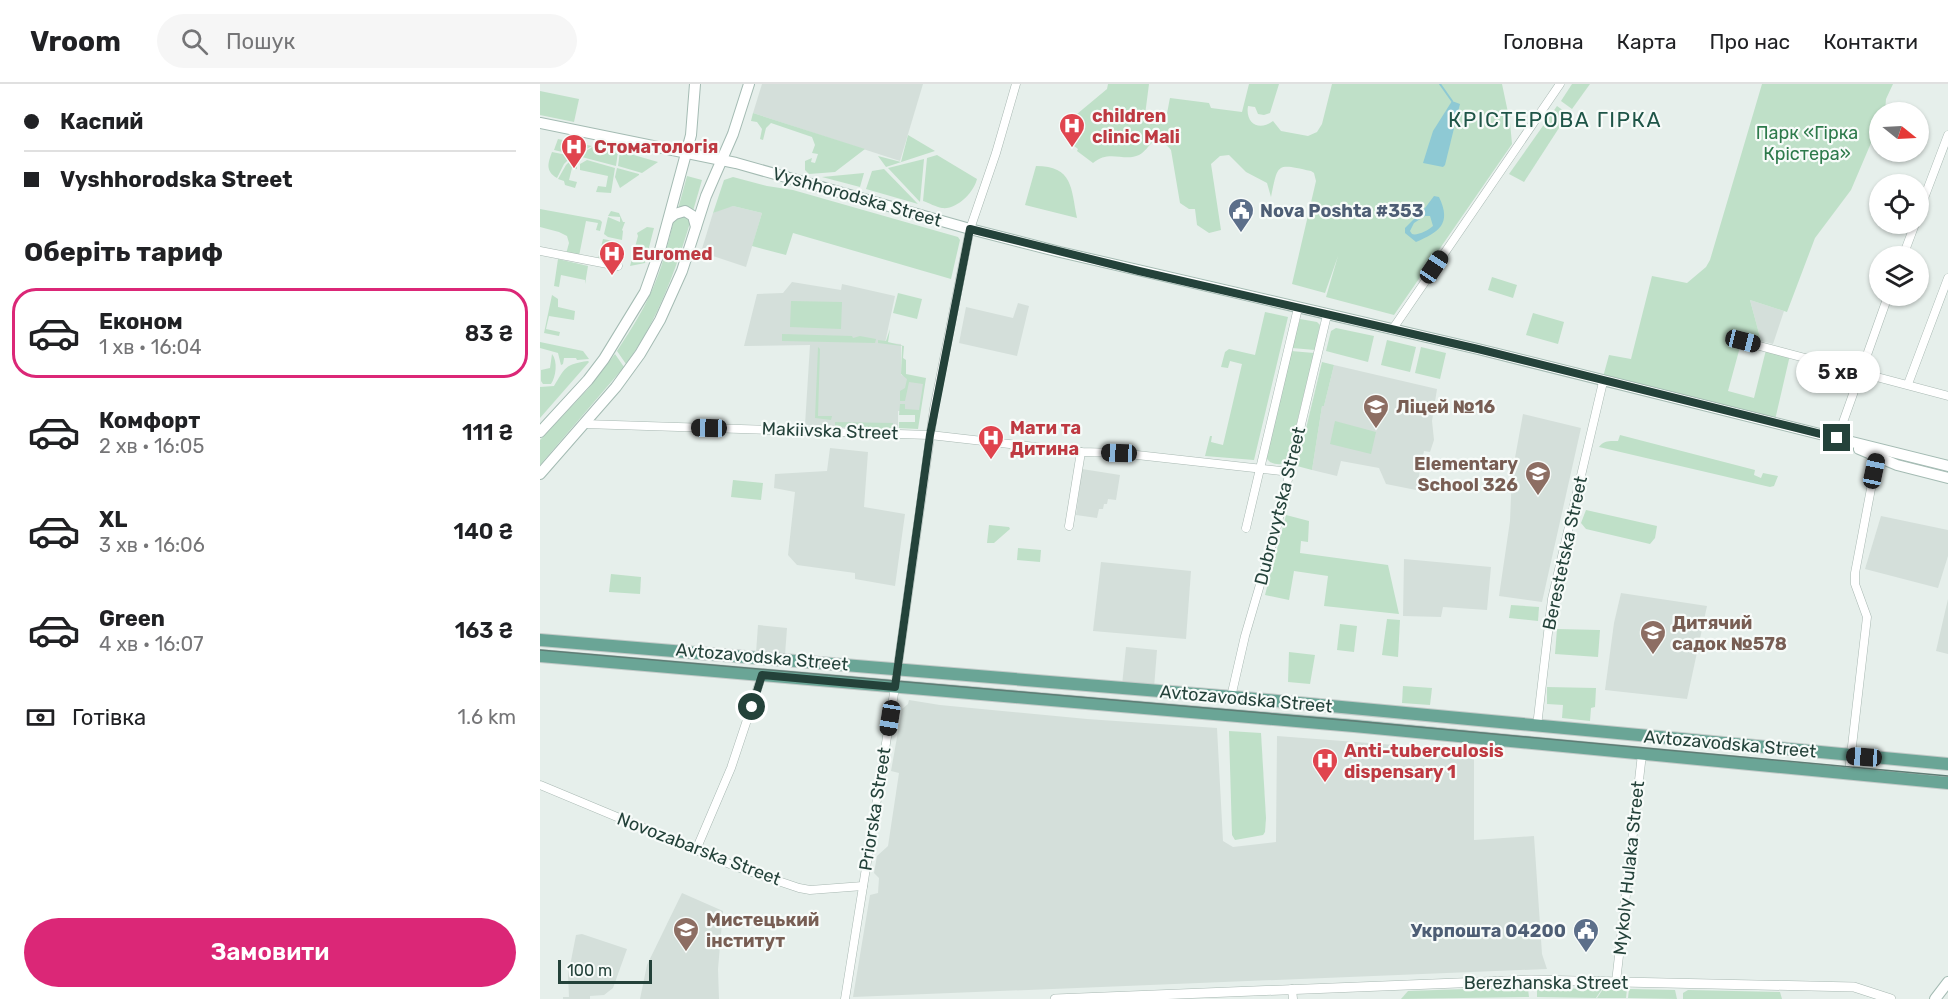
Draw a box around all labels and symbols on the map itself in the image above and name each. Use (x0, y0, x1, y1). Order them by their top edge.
north arrow (1869, 102, 1929, 162)
place label: children clinic Mali (1092, 105, 1180, 148)
district label: КРІСТЕРОВА ГІРКА (1448, 107, 1662, 132)
hospital icon: children clinic Mali (1057, 111, 1087, 149)
park label: Парк «Гірка Крістера» (1756, 122, 1858, 165)
hospital icon: Стоматологія (559, 132, 589, 170)
place label: Стоматологія (594, 136, 718, 158)
street label: Vyshhorodska Street (770, 162, 944, 232)
public building icon: Nova Poshta #353 (1226, 196, 1256, 234)
place label: Nova Poshta #353 (1260, 200, 1424, 222)
hospital icon: Euromed (597, 239, 627, 277)
place label: Euromed (632, 243, 713, 265)
car (1416, 247, 1452, 287)
car (1723, 328, 1763, 354)
callout: 5 хв (1795, 351, 1879, 393)
school or university icon: Ліцей №16 (1361, 392, 1391, 430)
place label: Ліцей №16 (1396, 396, 1496, 418)
place label: Мати та Дитина (1010, 417, 1081, 460)
street label: Makiivska Street (761, 418, 899, 444)
car (691, 419, 727, 437)
hospital icon: Мати та Дитина (976, 423, 1006, 461)
route end (1823, 424, 1850, 451)
street label: Dubrovytska Street (1250, 425, 1310, 587)
car (1101, 443, 1137, 463)
car (1861, 452, 1887, 490)
place label: Elementary School 326 (1414, 453, 1518, 496)
school or university icon: Elementary School 326 (1523, 459, 1553, 497)
street label: Berestetska Street (1538, 474, 1592, 632)
place label: Дитячий садок №578 (1672, 612, 1787, 655)
school or university icon: Дитячий садок №578 (1638, 618, 1668, 656)
street label: Avtozavodska Street (675, 639, 849, 675)
street label: Avtozavodska Street (1159, 681, 1333, 717)
route start (738, 693, 765, 720)
car (878, 699, 902, 737)
street label: Avtozavodska Street (1643, 726, 1817, 762)
place label: Anti-tuberculosis dispensary 1 (1344, 740, 1504, 783)
street label: Priorska Street (854, 746, 896, 872)
hospital icon: Anti-tuberculosis dispensary 1 (1310, 746, 1340, 784)
car (1845, 747, 1883, 767)
street label: Mykoly Hulaka Street (1609, 780, 1649, 956)
street label: Novozabarska Street (614, 808, 784, 890)
place label: Мистецький інститут (706, 909, 819, 952)
school or university icon: Мистецький інститут (671, 915, 701, 953)
public building icon: Укрпошта 04200 (1571, 916, 1601, 954)
place label: Укрпошта 04200 (1411, 920, 1566, 942)
scale bar (558, 957, 652, 984)
street label: Berezhanska Street (1464, 972, 1628, 994)

